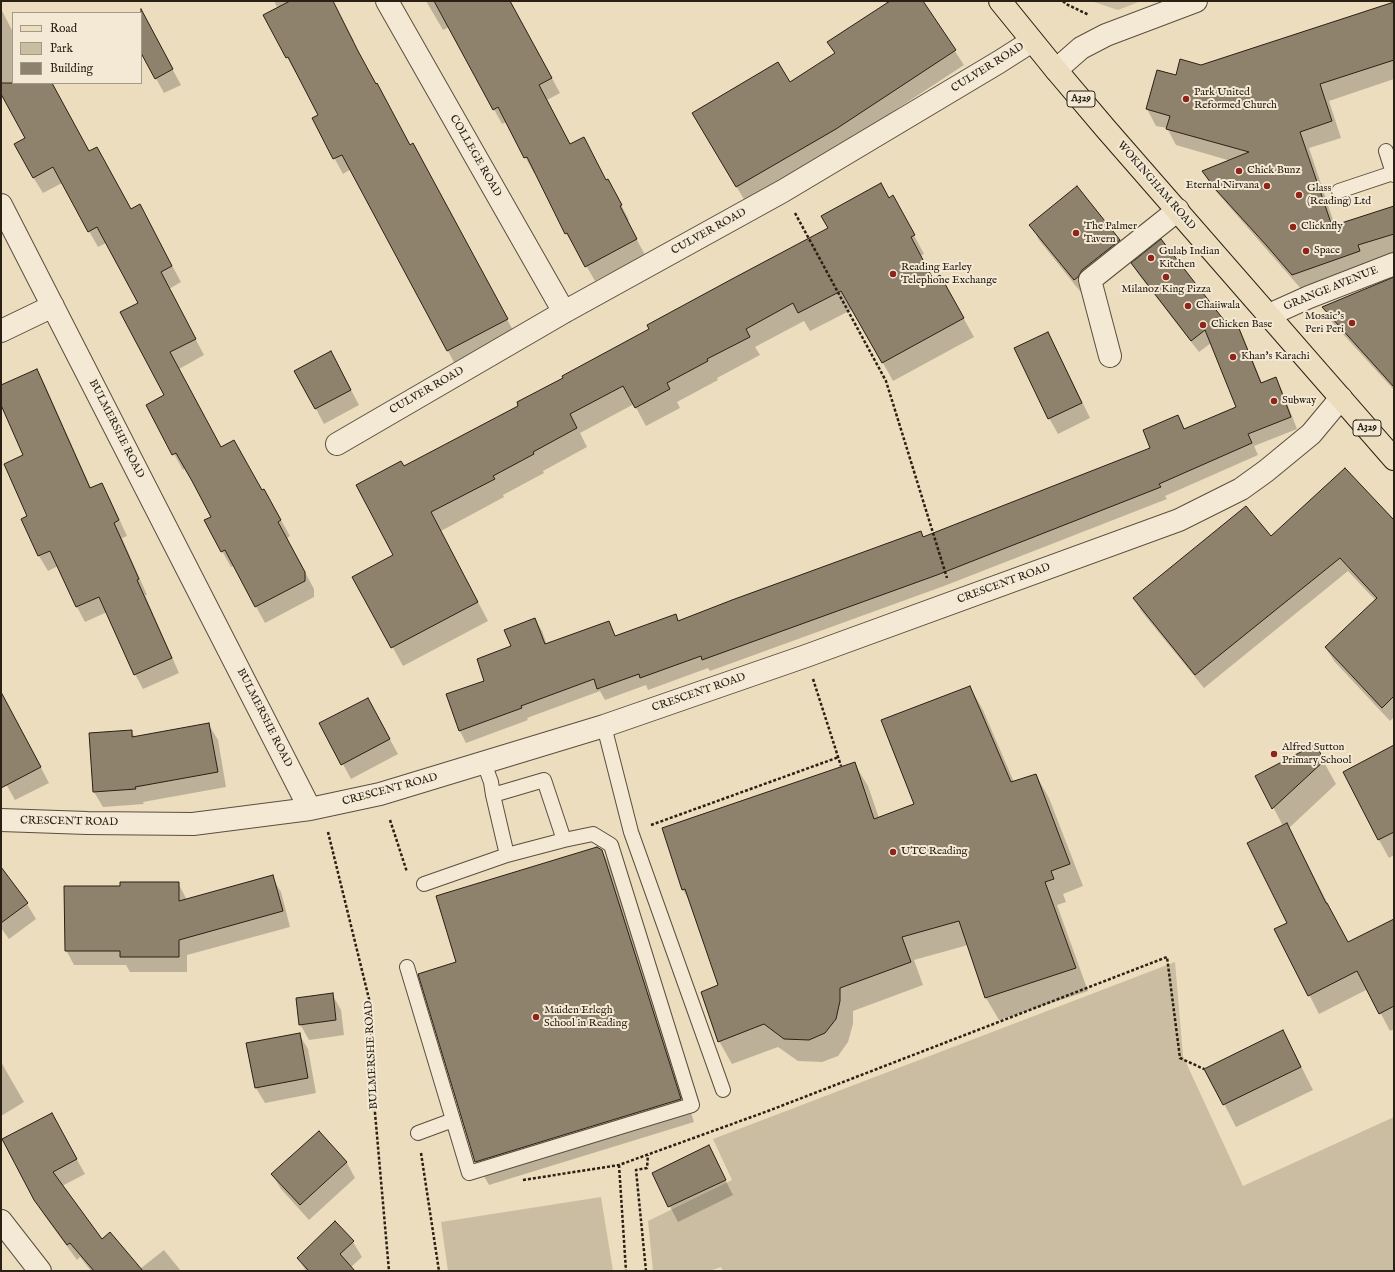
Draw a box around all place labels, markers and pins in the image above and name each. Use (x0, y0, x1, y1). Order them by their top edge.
place label: Park United Reformed Church (1194, 86, 1277, 112)
marker: Park United Reformed Church (1181, 94, 1191, 104)
place label: Chick Bunz (1247, 164, 1301, 178)
marker: Chick Bunz (1234, 166, 1244, 176)
place label: Eternal Nirvana (1186, 179, 1259, 193)
marker: Eternal Nirvana (1262, 181, 1272, 191)
place label: Glass (Reading) Ltd (1307, 182, 1371, 208)
marker: Glass (Reading) Ltd (1294, 190, 1304, 200)
place label: The Palmer Tavern (1084, 220, 1137, 246)
place label: Clicknfly (1301, 220, 1343, 234)
marker: Clicknfly (1288, 222, 1298, 232)
marker: The Palmer Tavern (1071, 228, 1081, 238)
place label: Space (1314, 244, 1340, 258)
place label: Gulab Indian Kitchen (1159, 245, 1220, 271)
marker: Space (1301, 246, 1311, 256)
marker: Gulab Indian Kitchen (1146, 253, 1156, 263)
place label: Reading Earley Telephone Exchange (901, 261, 997, 287)
marker: Reading Earley Telephone Exchange (888, 269, 898, 279)
marker: Milanoz King Pizza (1161, 272, 1171, 282)
place label: Milanoz King Pizza (1121, 283, 1211, 297)
place label: Chaiiwala (1196, 299, 1240, 313)
marker: Chaiiwala (1183, 301, 1193, 311)
place label: Mosaic's Peri Peri (1305, 310, 1344, 336)
place label: Chicken Base (1211, 318, 1272, 332)
marker: Mosaic's Peri Peri (1347, 318, 1357, 328)
marker: Chicken Base (1198, 320, 1208, 330)
place label: Khan's Karachi (1241, 350, 1310, 364)
marker: Khan's Karachi (1228, 352, 1238, 362)
place label: Subway (1282, 394, 1316, 408)
marker: Subway (1269, 396, 1279, 406)
place label: Alfred Sutton Primary School (1282, 741, 1351, 767)
marker: Alfred Sutton Primary School (1269, 749, 1279, 759)
place label: UTC Reading (901, 845, 967, 859)
marker: UTC Reading (888, 847, 898, 857)
place label: Maiden Erlegh School in Reading (544, 1004, 627, 1030)
marker: Maiden Erlegh School in Reading (531, 1012, 541, 1022)

